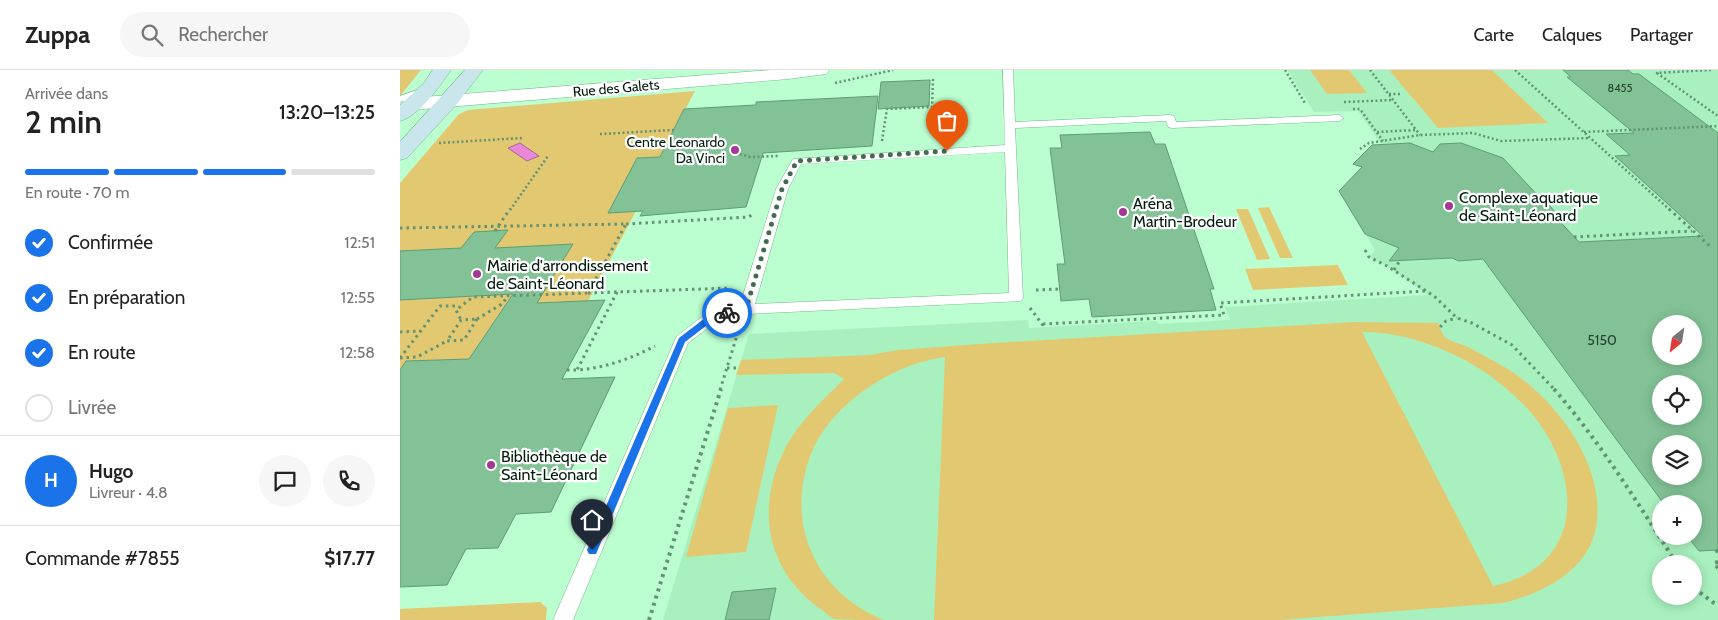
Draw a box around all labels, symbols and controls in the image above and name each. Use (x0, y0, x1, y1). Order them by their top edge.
search box (120, 12, 470, 57)
text: Zuppa (25, 20, 90, 49)
icon: search (138, 21, 166, 49)
text: Rechercher (178, 23, 268, 46)
text: Carte (1473, 24, 1514, 46)
text: Calques (1542, 24, 1602, 46)
text: Partager (1630, 24, 1693, 46)
street label: Rue des Galets (572, 75, 660, 101)
house number: 8455 (1608, 81, 1633, 95)
text: Arrivée dans (25, 84, 108, 103)
pin (926, 100, 968, 151)
text: 13:20–13:25 (279, 101, 375, 124)
text: 2 min (25, 102, 102, 141)
icon: bag (933, 107, 961, 135)
place label: Centre Leonardo Da Vinci (626, 133, 725, 167)
marker: Centre Leonardo Da Vinci (729, 144, 741, 156)
text: En route · 70 m (25, 183, 130, 202)
place label: Complexe aquatique de Saint-Léonard (1459, 188, 1598, 225)
place label: Aréna Martin-Brodeur (1133, 194, 1238, 231)
marker: Complexe aquatique de Saint-Léonard (1443, 200, 1455, 212)
marker: Aréna Martin-Brodeur (1117, 206, 1129, 218)
icon: check (25, 229, 53, 257)
text: Confirmée (68, 231, 153, 254)
text: 12:51 (344, 233, 375, 252)
place label: Mairie d'arrondissement de Saint-Léonard (487, 256, 649, 293)
marker: Mairie d'arrondissement de Saint-Léonard (471, 268, 483, 280)
icon: check (25, 284, 53, 312)
text: En préparation (68, 286, 185, 309)
text: 12:55 (341, 288, 375, 307)
courier (702, 288, 752, 338)
icon: bike (713, 299, 741, 327)
north arrow (1652, 315, 1702, 365)
map controls (1652, 315, 1702, 605)
house number: 5150 (1587, 331, 1617, 349)
icon: check (25, 339, 53, 367)
text: En route (68, 341, 135, 364)
text: 12:58 (340, 343, 375, 362)
button: locate (1652, 375, 1702, 425)
text: Livrée (68, 396, 116, 419)
button: layers (1652, 435, 1702, 485)
place label: Bibliothèque de Saint-Léonard (501, 447, 607, 484)
button: chat (259, 455, 311, 507)
button: phone (323, 455, 375, 507)
marker: Bibliothèque de Saint-Léonard (485, 459, 497, 471)
text: Hugo (89, 460, 133, 483)
text: H (44, 469, 58, 492)
text: Livreur · 4.8 (89, 483, 168, 502)
button: + (1652, 495, 1702, 545)
pin (571, 499, 613, 550)
icon: home (578, 506, 606, 534)
text: Commande #7855 (25, 547, 180, 570)
text: $17.77 (324, 547, 375, 570)
button: − (1652, 555, 1702, 605)

